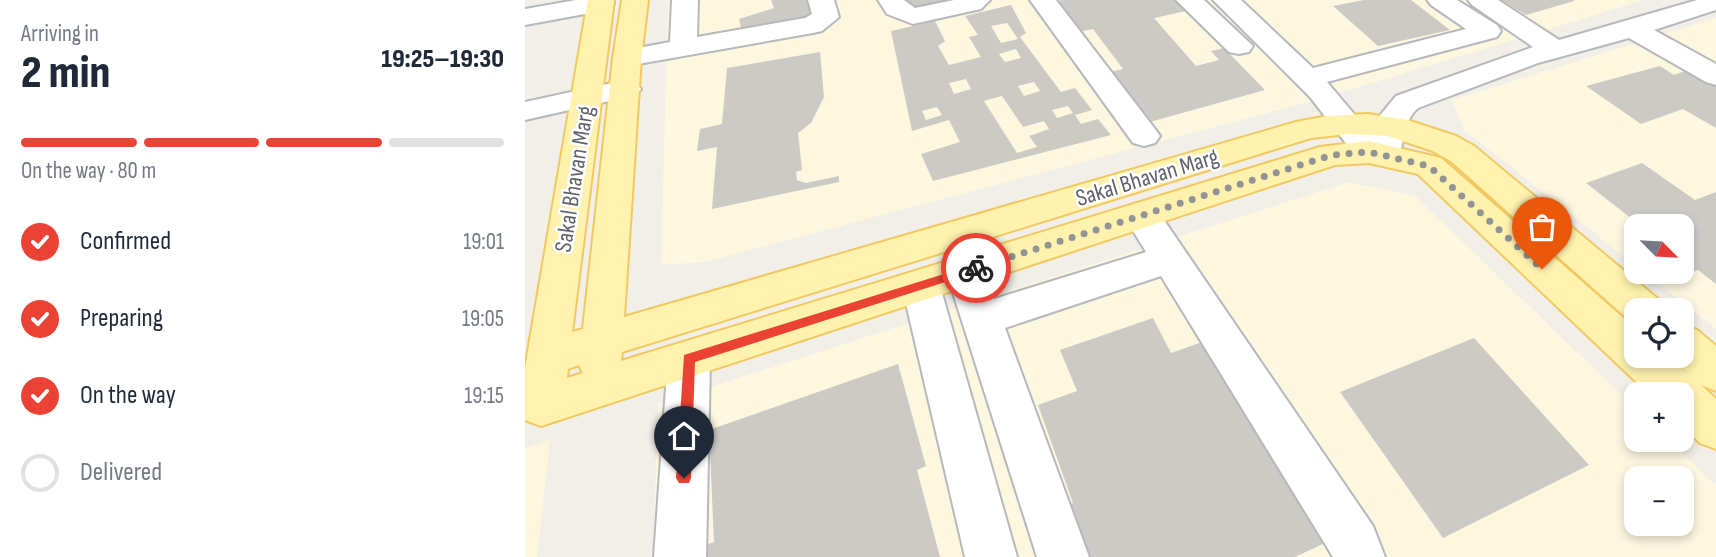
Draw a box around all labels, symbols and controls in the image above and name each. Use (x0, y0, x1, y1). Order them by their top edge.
text: Arriving in (21, 20, 99, 48)
text: 19:25–19:30 (381, 44, 504, 75)
text: 2 min (21, 46, 110, 101)
street label: Sakal Bhavan Marg (549, 104, 600, 254)
street label: Sakal Bhavan Marg (1072, 142, 1222, 213)
text: On the way · 80 m (21, 157, 156, 185)
pin (1512, 197, 1572, 269)
icon: bag (1523, 208, 1561, 246)
north arrow (1624, 214, 1694, 284)
map controls (1624, 214, 1694, 536)
icon: check (21, 223, 59, 261)
text: Confirmed (80, 226, 171, 257)
text: 19:01 (463, 228, 504, 256)
courier (941, 233, 1011, 303)
icon: bike (957, 249, 995, 287)
button: locate (1624, 298, 1694, 368)
icon: check (21, 300, 59, 338)
text: Preparing (80, 303, 163, 334)
text: 19:05 (462, 305, 504, 333)
icon: check (21, 377, 59, 415)
text: On the way (80, 380, 176, 411)
text: 19:15 (464, 382, 504, 410)
button: + (1624, 382, 1694, 452)
pin (654, 406, 714, 478)
icon: home (665, 417, 703, 455)
text: Delivered (80, 457, 162, 488)
button: − (1624, 466, 1694, 536)

